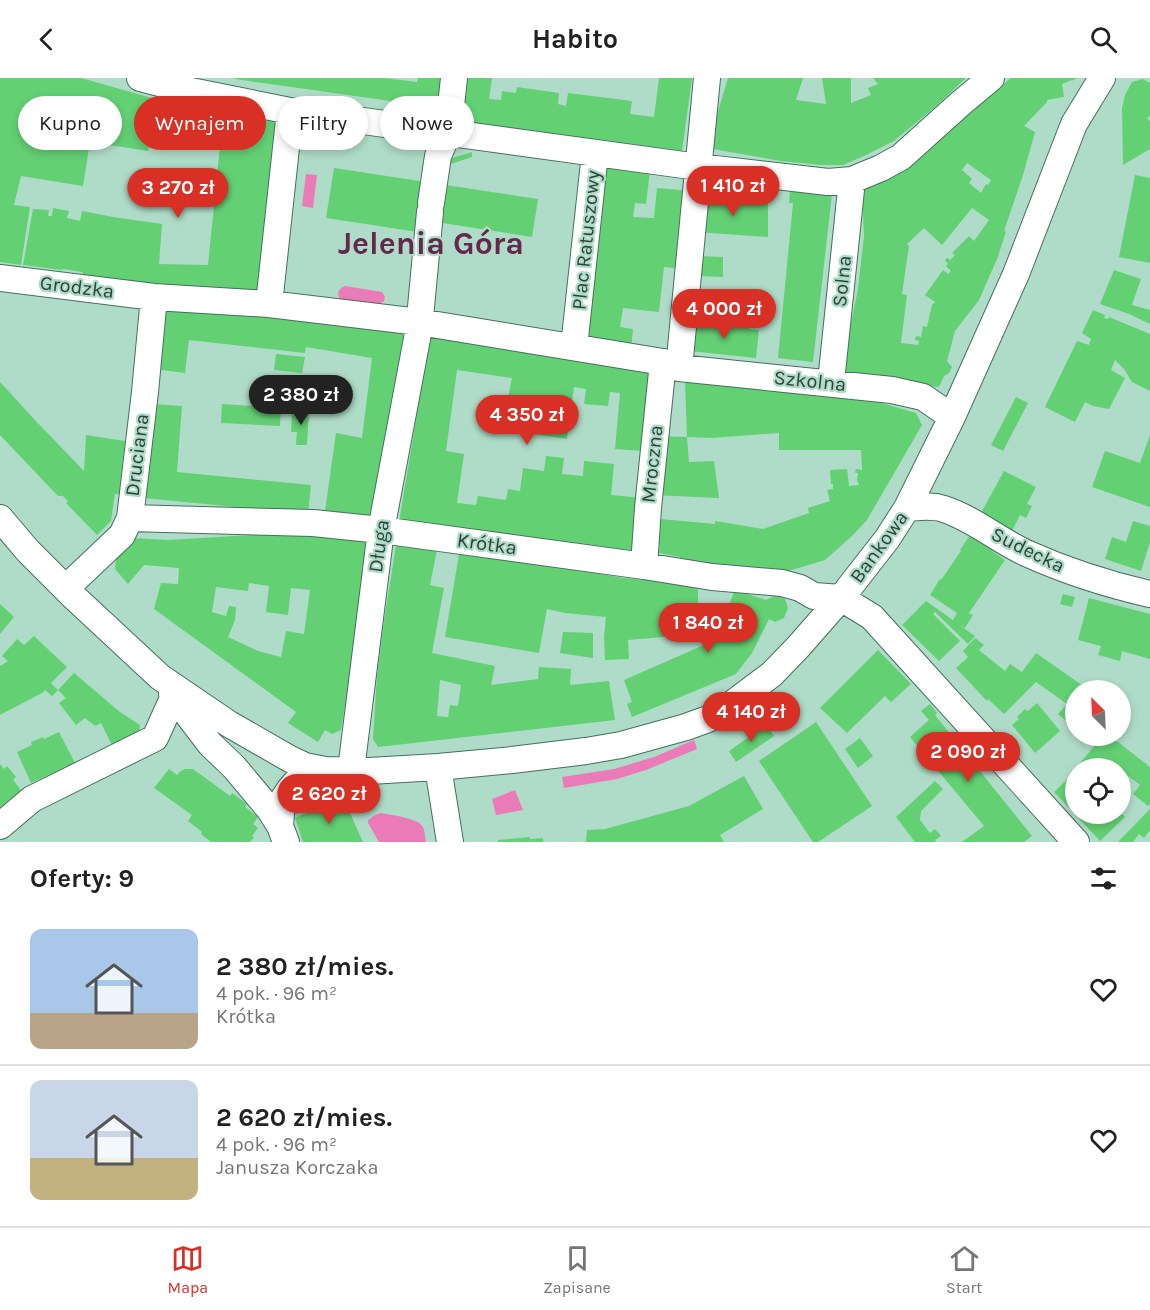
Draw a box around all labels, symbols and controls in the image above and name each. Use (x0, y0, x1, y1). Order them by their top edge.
icon: back (30, 23, 63, 56)
text: Habito (532, 23, 618, 55)
icon: search (1087, 23, 1120, 56)
chip: Kupno (18, 96, 122, 150)
chip: Wynajem (134, 96, 266, 150)
chip: Filtry (278, 96, 368, 150)
chip: Nowe (380, 96, 474, 150)
pin: 1 410 zł (671, 166, 795, 217)
pin: 3 270 zł (116, 168, 240, 219)
street label: Plac Ratuszowy (567, 169, 605, 311)
text: 1 410 zł (701, 174, 765, 197)
text: 3 270 zł (141, 176, 215, 199)
district label: Jelenia Góra (338, 225, 524, 262)
street label: Solna (828, 254, 856, 308)
street label: Grodzka (39, 271, 115, 303)
pin: 4 000 zł (662, 289, 786, 340)
text: 4 000 zł (686, 297, 762, 320)
street label: Szkolna (773, 366, 847, 396)
pin: 2 380 zł (239, 375, 363, 426)
text: 2 380 zł (263, 383, 339, 406)
pin: 4 350 zł (465, 395, 589, 446)
text: 4 350 zł (490, 403, 564, 426)
street label: Druciana (121, 412, 153, 498)
street label: Mroczna (636, 424, 668, 504)
street label: Bankowa (845, 507, 913, 587)
street label: Długa (364, 518, 394, 574)
street label: Sudecka (987, 522, 1069, 578)
street label: Krótka (456, 528, 518, 560)
pin: 1 840 zł (646, 603, 770, 654)
text: 1 840 zł (673, 611, 743, 634)
north arrow (1065, 680, 1131, 746)
map controls (1065, 680, 1131, 824)
pin: 4 140 zł (689, 692, 813, 743)
text: 4 140 zł (716, 700, 786, 723)
pin: 2 090 zł (906, 732, 1030, 783)
text: 2 090 zł (930, 740, 1006, 763)
button: locate (1065, 758, 1131, 824)
pin: 2 620 zł (267, 774, 391, 825)
text: 2 620 zł (291, 782, 367, 805)
icon: filters (1087, 862, 1120, 895)
text: Oferty: 9 (30, 863, 134, 894)
text: 2 380 zł/mies. (216, 951, 394, 982)
icon: home (78, 953, 150, 1025)
icon: heart (1087, 973, 1120, 1006)
text: 4 pok. · 96 m² (216, 982, 337, 1005)
text: Krótka (216, 1005, 276, 1028)
text: 2 620 zł/mies. (216, 1102, 392, 1133)
icon: home (78, 1104, 150, 1176)
icon: heart (1087, 1124, 1120, 1157)
text: 4 pok. · 96 m² (216, 1133, 337, 1156)
text: Janusza Korczaka (216, 1156, 378, 1179)
tab: Mapa (168, 1242, 208, 1297)
tab: Zapisane (543, 1242, 611, 1297)
tab: Start (946, 1242, 982, 1297)

